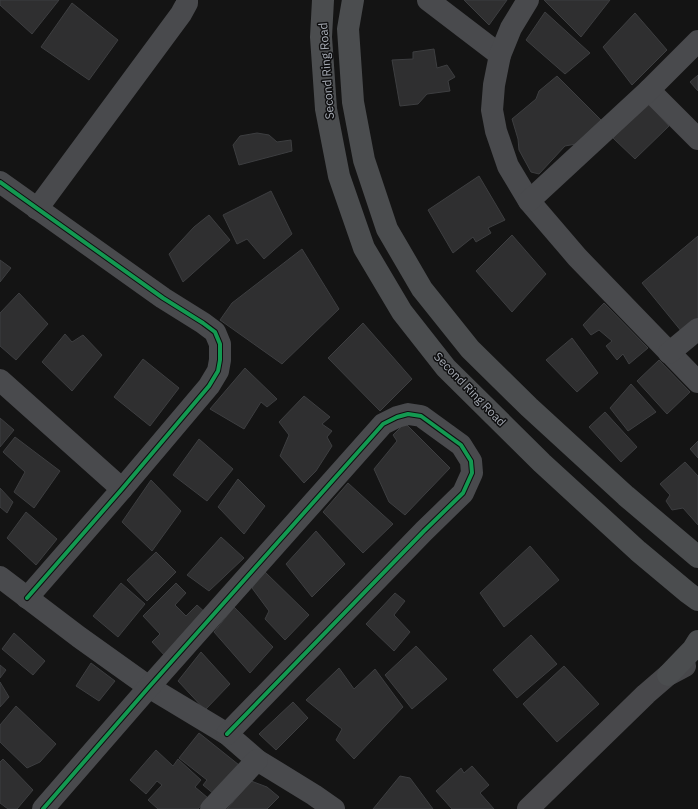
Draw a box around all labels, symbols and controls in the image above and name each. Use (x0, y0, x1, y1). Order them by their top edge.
street label: Second Ring Road (315, 22, 337, 120)
street label: Second Ring Road (431, 349, 509, 429)

